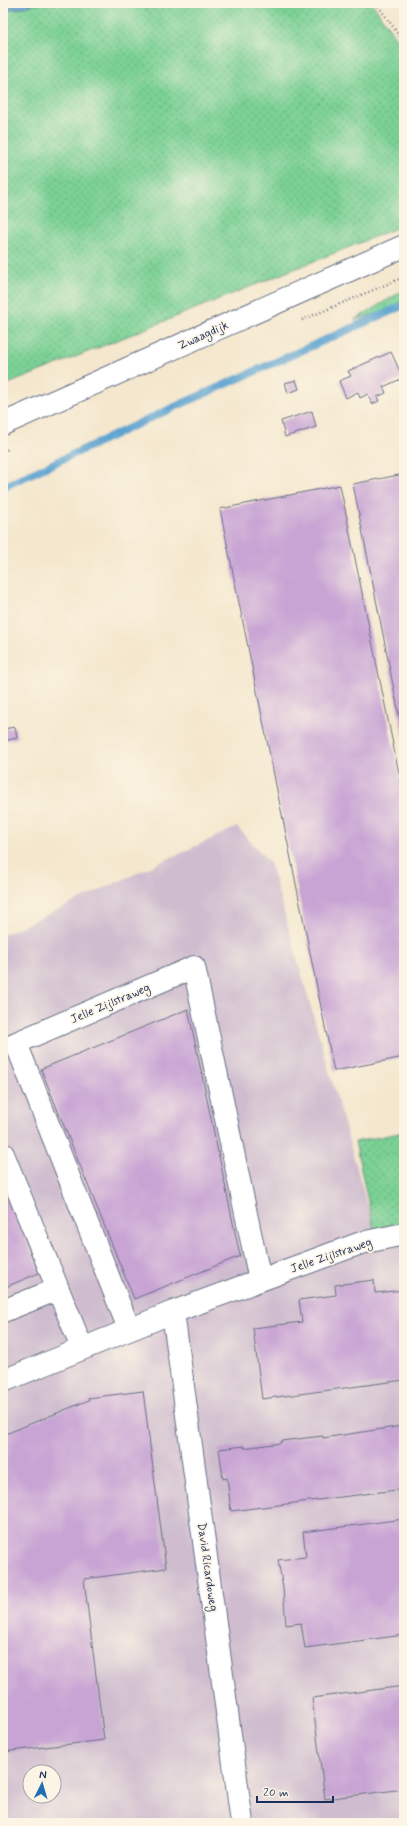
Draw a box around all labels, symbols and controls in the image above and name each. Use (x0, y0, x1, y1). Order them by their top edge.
street label: Zwaagdijk (175, 318, 231, 354)
street label: Jelle Zijlstraweg (68, 980, 153, 1028)
street label: Jelle Zijlstraweg (288, 1235, 374, 1277)
street label: David Ricardoweg (193, 1522, 221, 1613)
north arrow (22, 1764, 62, 1804)
text: N (39, 1768, 47, 1782)
scale bar (257, 1778, 333, 1804)
text: 20 m (263, 1785, 289, 1801)

